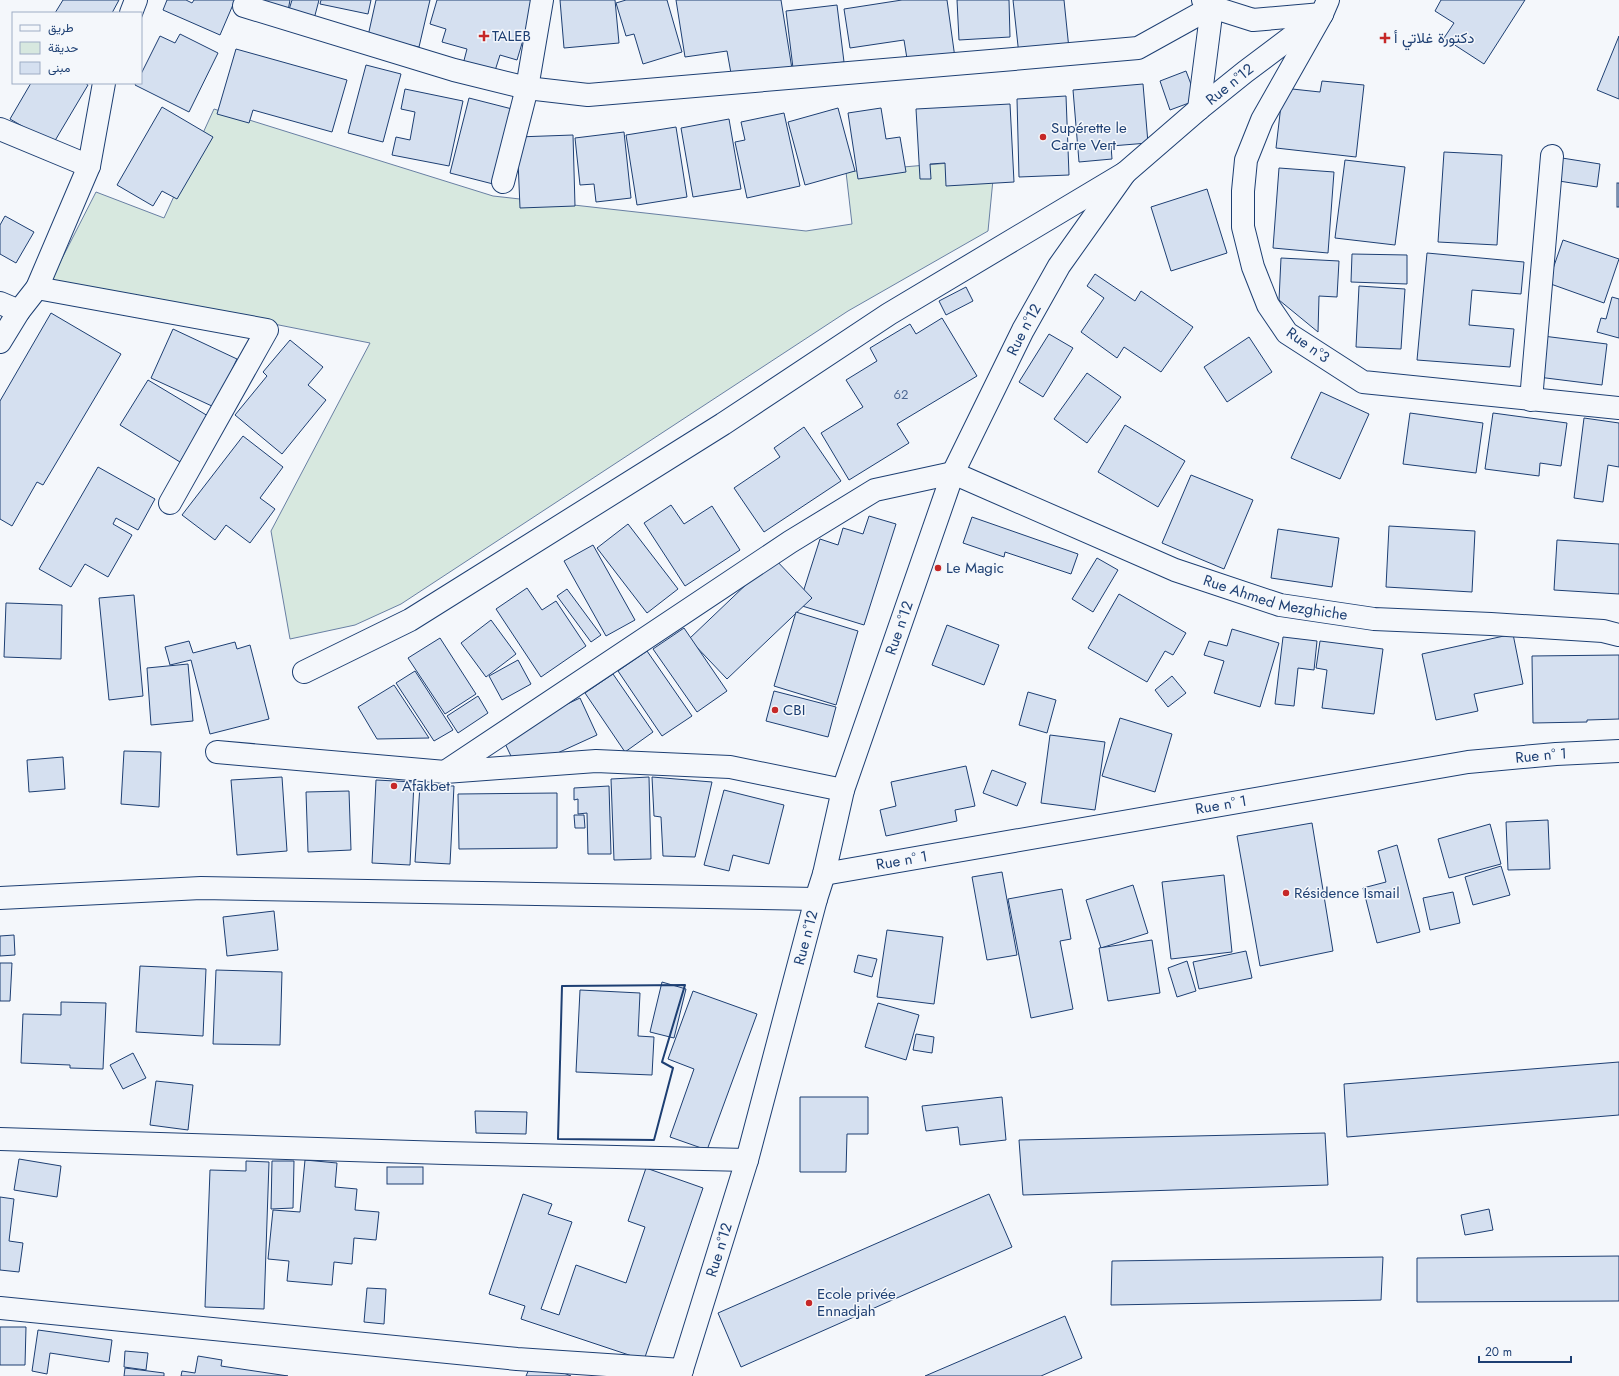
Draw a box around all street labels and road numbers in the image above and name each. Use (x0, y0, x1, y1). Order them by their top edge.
street label: Rue n°12 (1201, 58, 1258, 110)
street label: Rue n°12 (1001, 300, 1047, 359)
street label: Rue n°3 (1282, 322, 1334, 368)
street label: Rue Ahmed Mezghiche (1200, 569, 1349, 626)
street label: Rue n°12 (880, 598, 919, 658)
street label: Rue n° 1 (1514, 742, 1567, 769)
street label: Rue n° 1 (1194, 790, 1248, 820)
street label: Rue n° 1 (874, 845, 929, 876)
street label: Rue n°12 (788, 908, 824, 968)
street label: Rue n°12 (700, 1220, 738, 1280)

